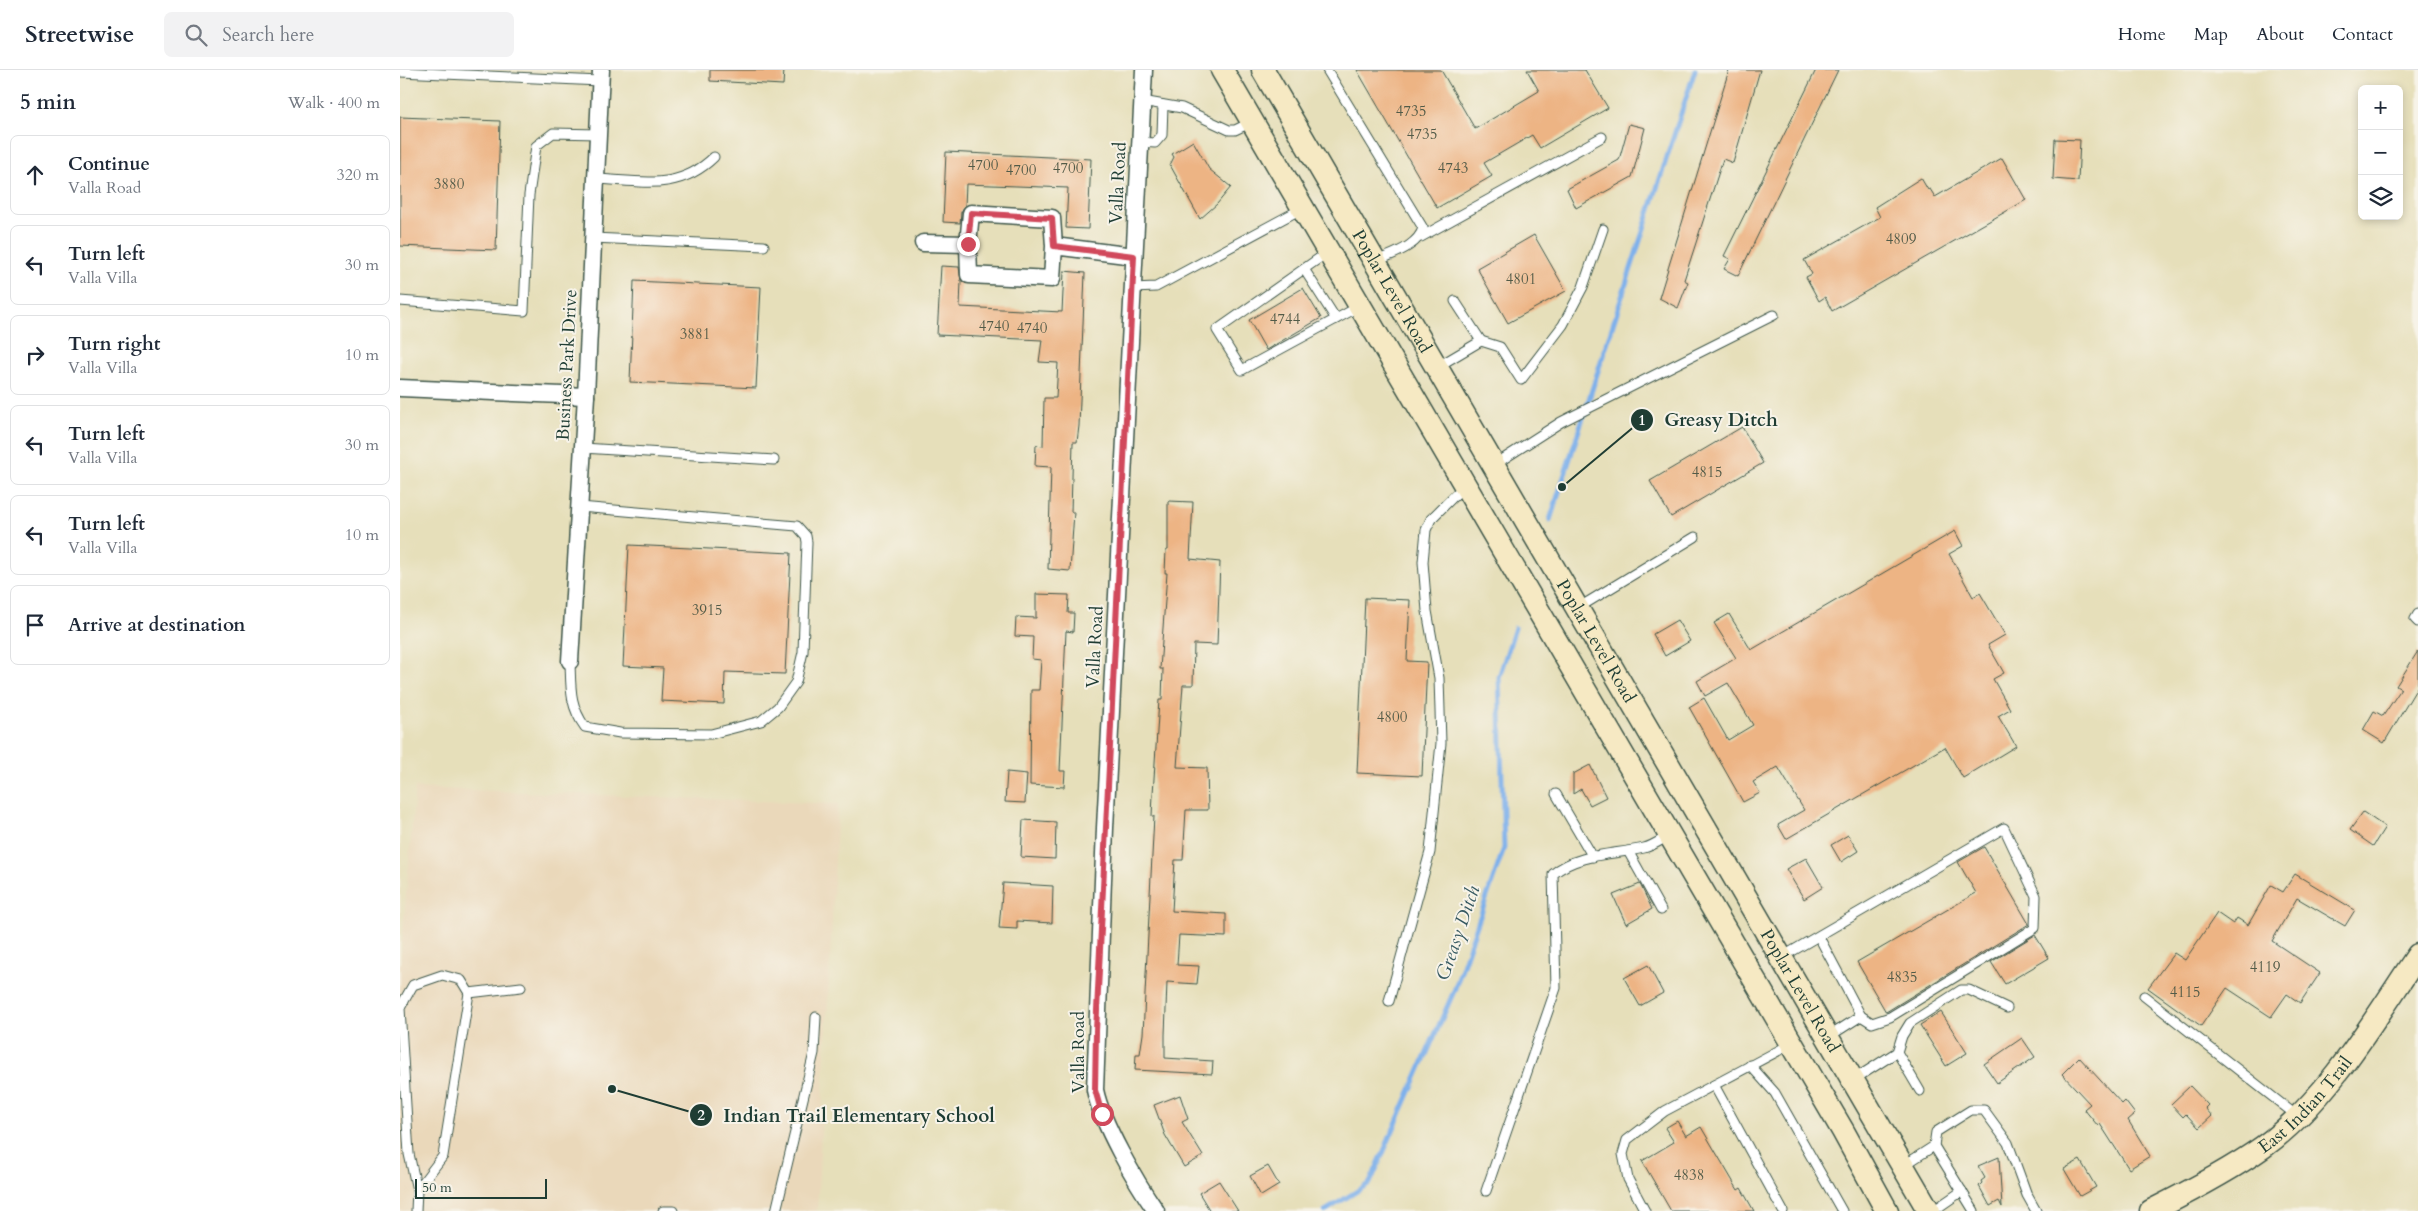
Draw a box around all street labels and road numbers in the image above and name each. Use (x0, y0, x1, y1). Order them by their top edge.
street label: Valla Road (1103, 141, 1133, 225)
street label: Poplar Level Road (1346, 225, 1438, 358)
street label: Business Park Drive (551, 289, 583, 441)
street label: Poplar Level Road (1550, 574, 1642, 708)
street label: Valla Road (1080, 605, 1110, 689)
street label: Poplar Level Road (1754, 924, 1846, 1057)
street label: Valla Road (1066, 1010, 1091, 1093)
street label: East Indian Trail (2253, 1051, 2358, 1159)

